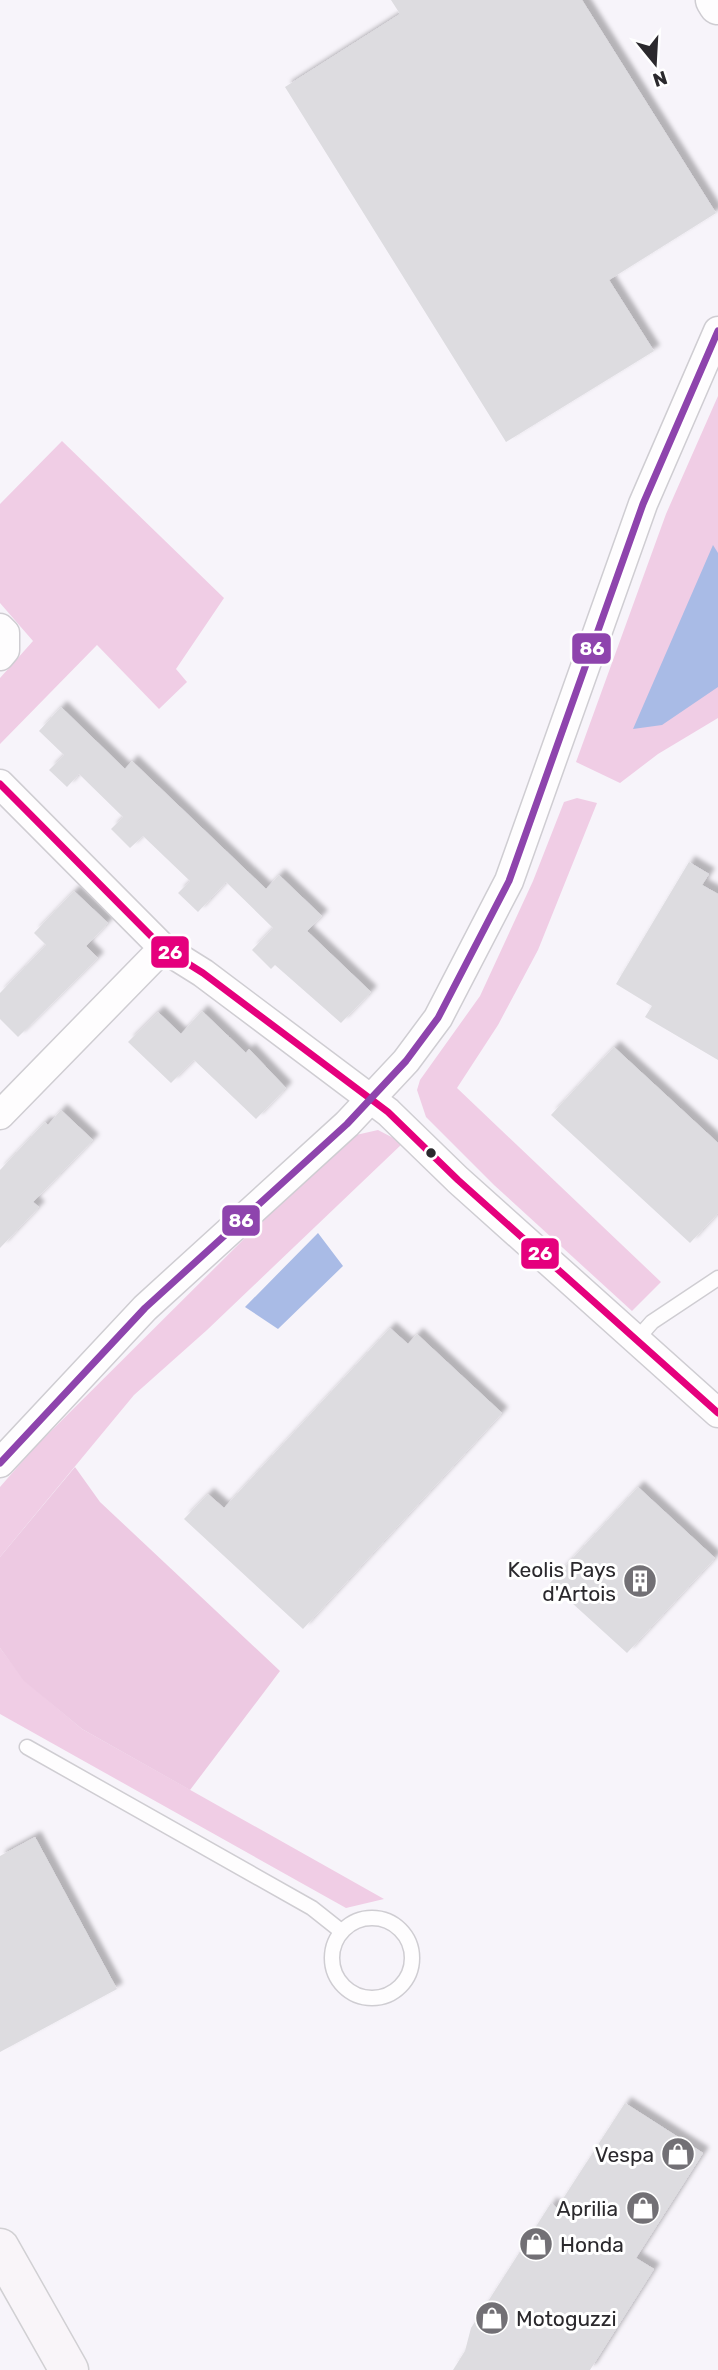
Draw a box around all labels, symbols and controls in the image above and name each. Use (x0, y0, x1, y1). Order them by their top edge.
north arrow (620, 28, 690, 98)
text: N (650, 66, 670, 92)
line badge: 86 (571, 632, 612, 665)
text: 86 (579, 637, 605, 660)
line badge: 26 (150, 935, 190, 969)
text: 26 (158, 941, 182, 964)
unlabelled marker (424, 1146, 438, 1160)
line badge: 86 (221, 1204, 261, 1237)
text: 86 (228, 1209, 254, 1232)
line badge: 26 (520, 1237, 560, 1270)
text: 26 (528, 1242, 552, 1265)
place label: Keolis Pays d'Artois (508, 1557, 616, 1606)
building icon: Keolis Pays d'Artois (621, 1562, 659, 1600)
shop icon: Vespa (659, 2135, 697, 2173)
place label: Vespa (595, 2142, 654, 2167)
shop icon: Aprilia (624, 2189, 662, 2227)
place label: Aprilia (557, 2196, 618, 2221)
shop icon: Honda (517, 2225, 555, 2263)
place label: Honda (560, 2232, 624, 2257)
shop icon: Motoguzzi (473, 2299, 511, 2337)
place label: Motoguzzi (516, 2306, 617, 2331)

